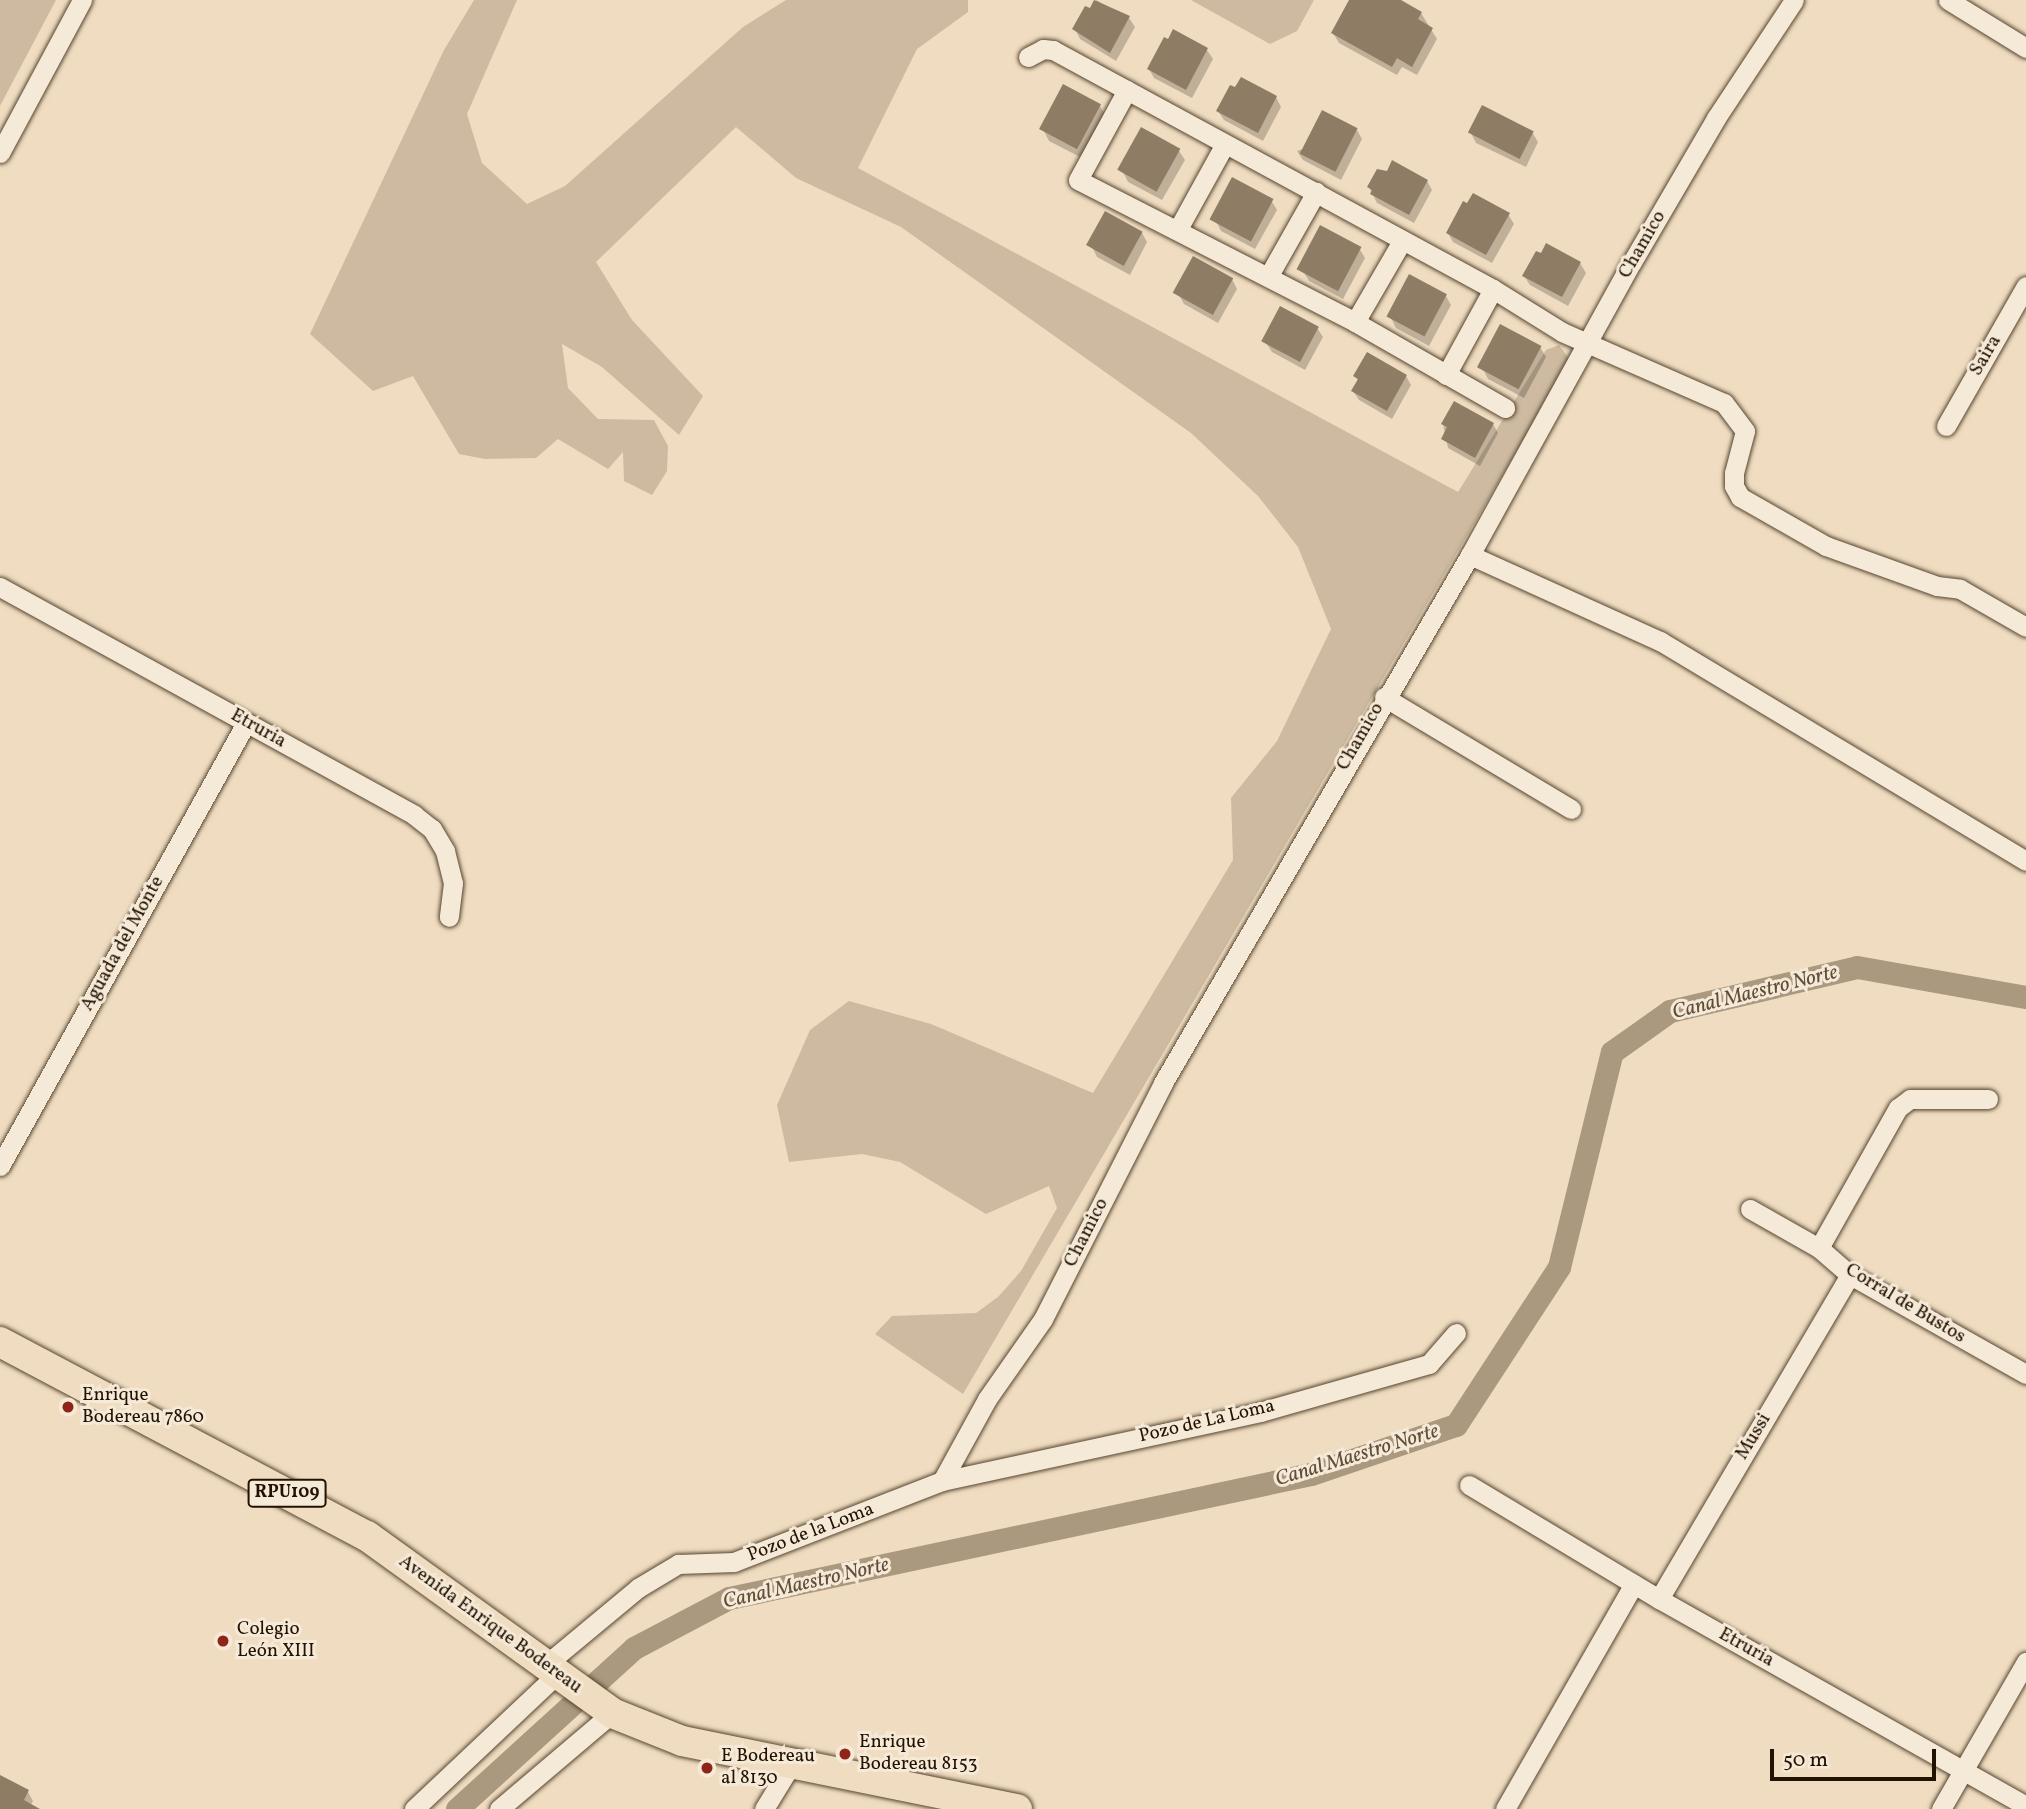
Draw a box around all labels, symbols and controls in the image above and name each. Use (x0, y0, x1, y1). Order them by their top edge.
street label: Chamico (1615, 207, 1671, 283)
street label: Saira (1965, 332, 2007, 380)
street label: Chamico (1333, 699, 1389, 775)
street label: Etruria (226, 705, 290, 753)
street label: Aguada del Monte (77, 873, 169, 1015)
water label: Canal Maestro Norte (1670, 960, 1840, 1026)
street label: Chamico (1060, 1195, 1114, 1271)
street label: Corral de Bustos (1841, 1259, 1969, 1349)
place label: Enrique Bodereau 7860 (82, 1385, 204, 1429)
street label: Pozo de La Loma (1137, 1395, 1277, 1449)
marker: Enrique Bodereau 7860 (60, 1399, 76, 1415)
street label: Mussi (1731, 1410, 1777, 1464)
water label: Canal Maestro Norte (1272, 1419, 1442, 1493)
road number: RPU109 (247, 1478, 327, 1508)
street label: Pozo de la Loma (745, 1498, 877, 1568)
street label: Avenida Enrique Bodereau (394, 1551, 586, 1699)
water label: Canal Maestro Norte (721, 1553, 891, 1615)
place label: Colegio León XIII (237, 1619, 315, 1663)
street label: Etruria (1714, 1624, 1778, 1672)
marker: Colegio León XIII (215, 1633, 231, 1649)
place label: Enrique Bodereau 8153 (859, 1732, 978, 1776)
scale bar (1774, 1736, 1940, 1780)
place label: E Bodereau al 8130 (721, 1746, 815, 1790)
marker: Enrique Bodereau 8153 (837, 1746, 853, 1762)
text: 50 m (1783, 1746, 1828, 1775)
marker: E Bodereau al 8130 (699, 1760, 715, 1776)

